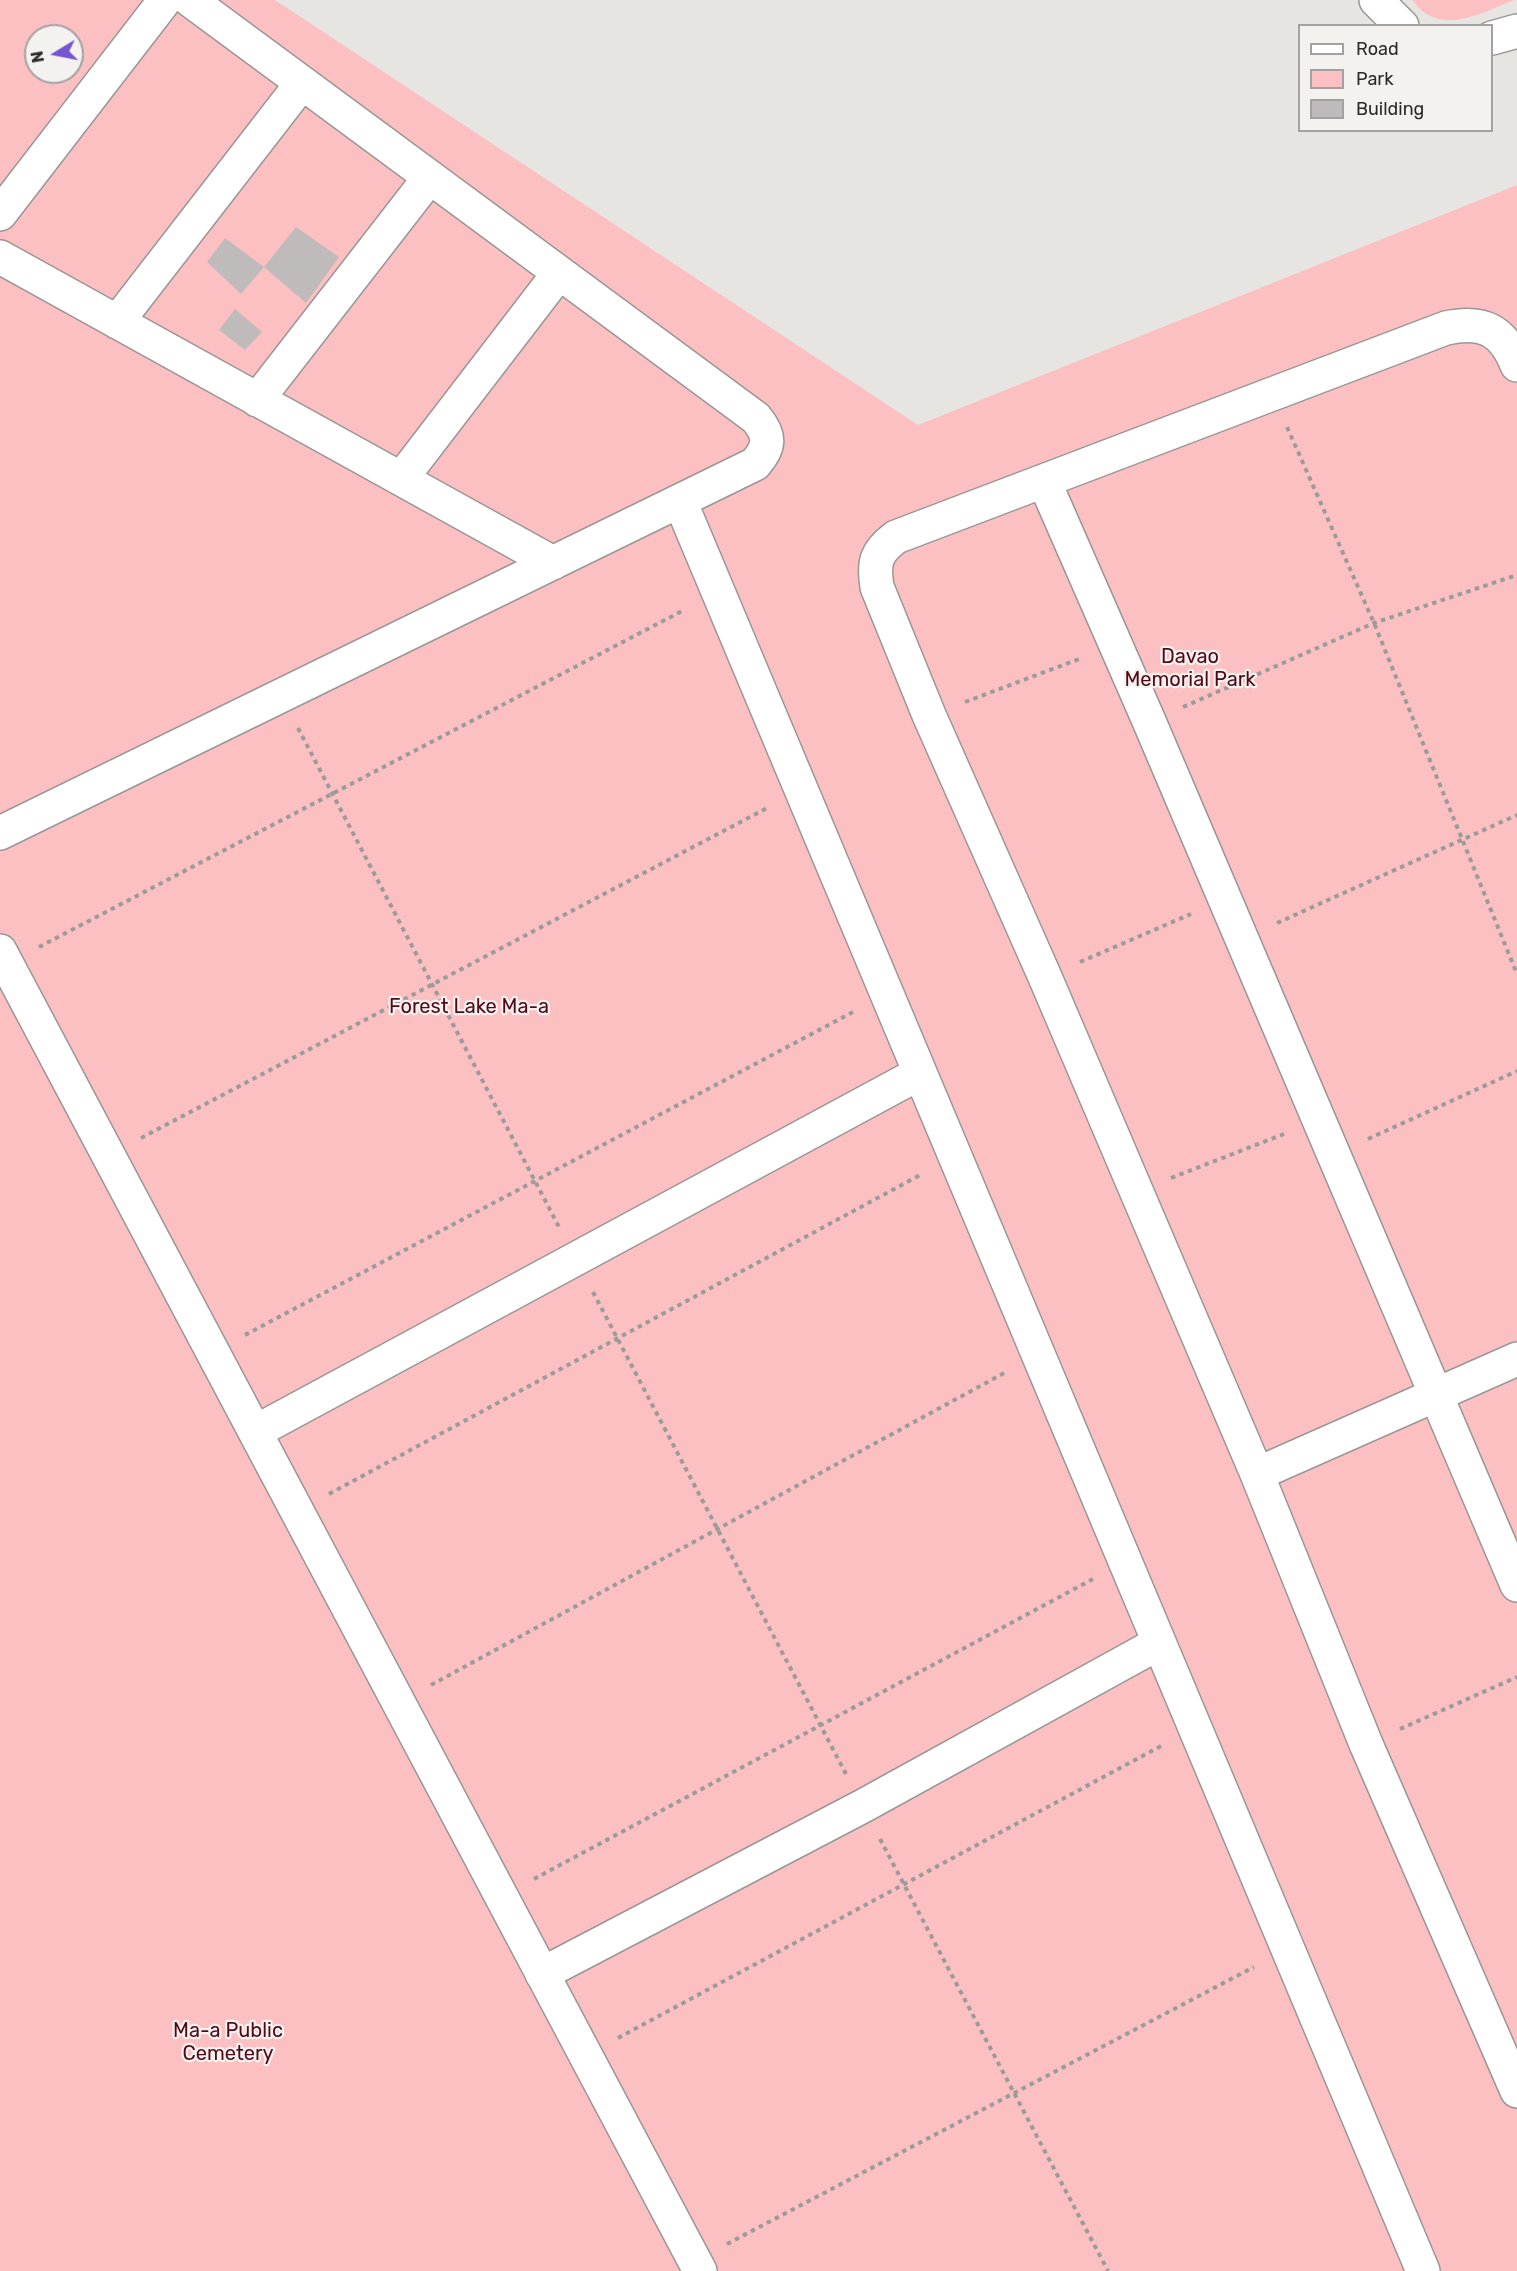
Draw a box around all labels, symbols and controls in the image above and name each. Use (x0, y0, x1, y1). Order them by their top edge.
north arrow (24, 24, 84, 84)
legend (1298, 24, 1493, 132)
text: Road (1356, 38, 1399, 60)
text: N (27, 50, 48, 64)
text: Park (1356, 68, 1393, 90)
text: Building (1356, 98, 1424, 120)
park label: Davao Memorial Park (1124, 645, 1256, 692)
park label: Forest Lake Ma-a (389, 995, 549, 1019)
park label: Ma-a Public Cemetery (173, 2019, 283, 2066)

